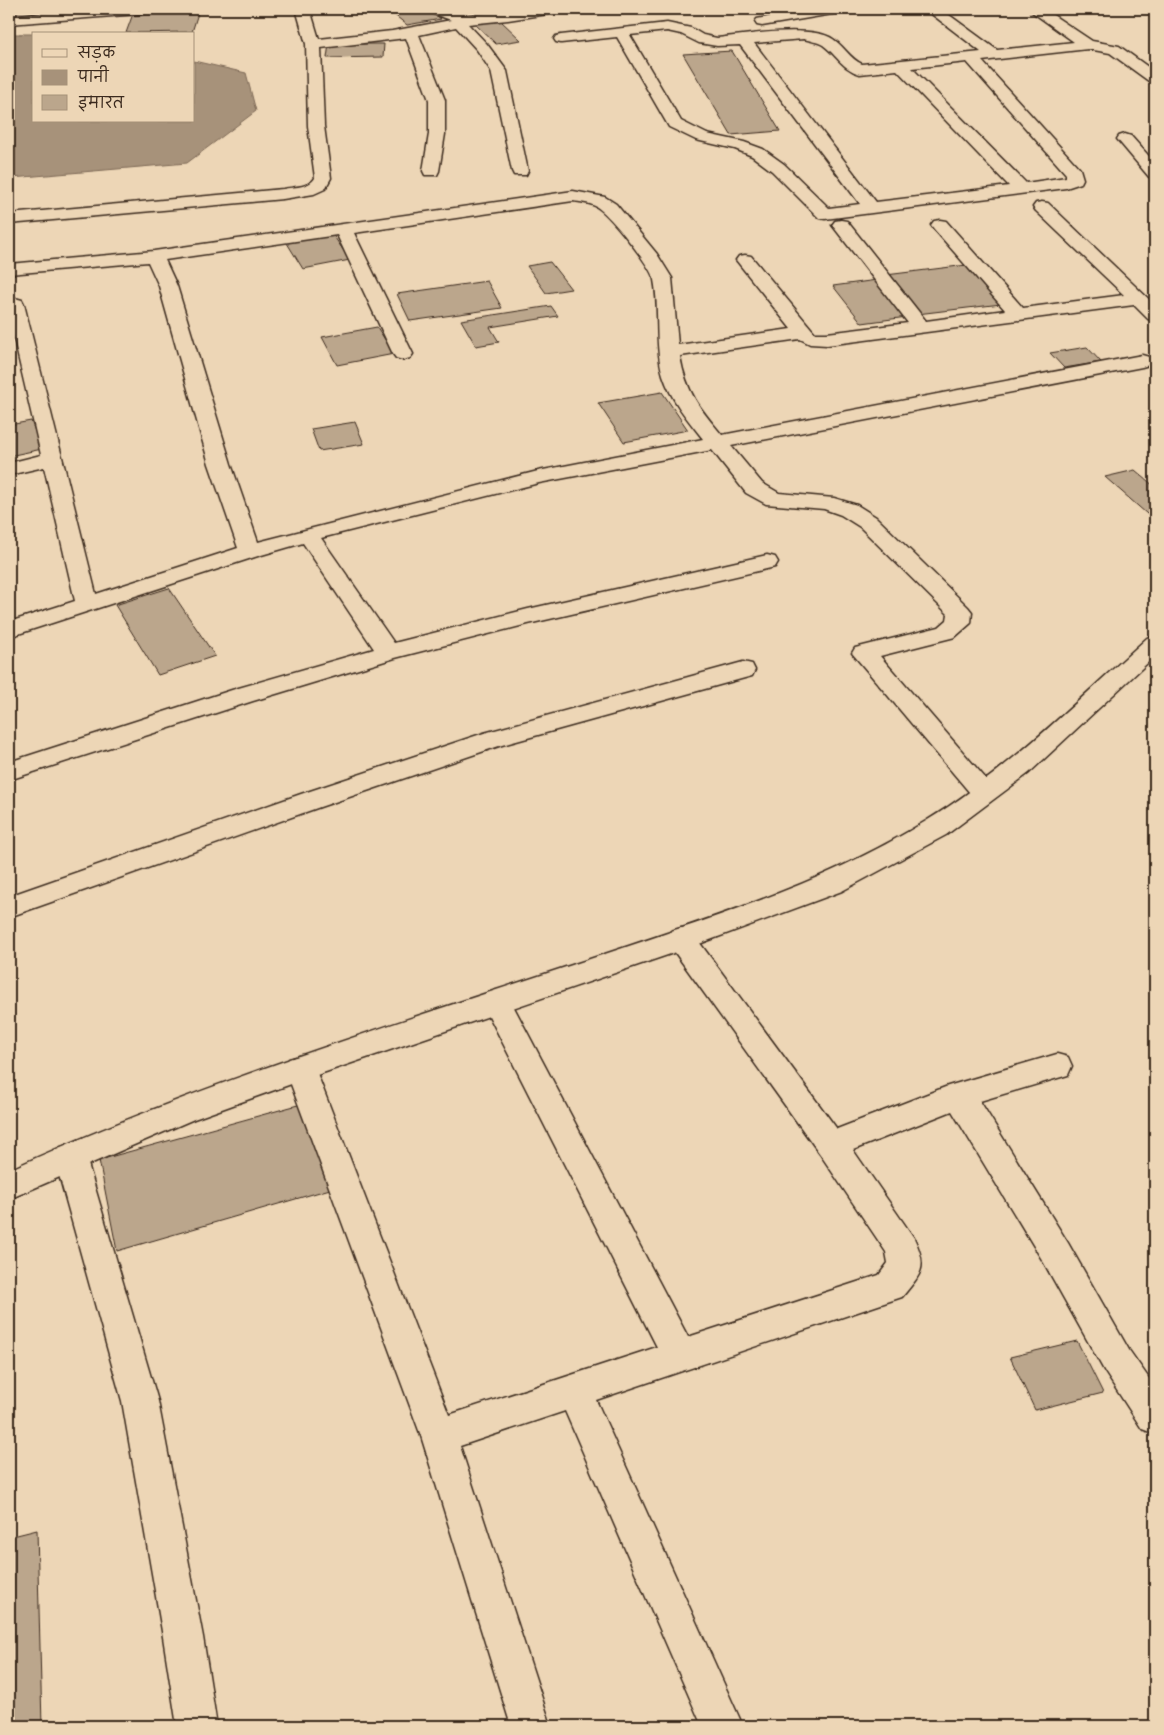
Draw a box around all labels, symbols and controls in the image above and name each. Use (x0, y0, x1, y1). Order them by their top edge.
legend (32, 32, 195, 122)
text: सड़क (77, 44, 116, 63)
text: पानी (77, 65, 110, 87)
text: इमारत (78, 94, 125, 113)

